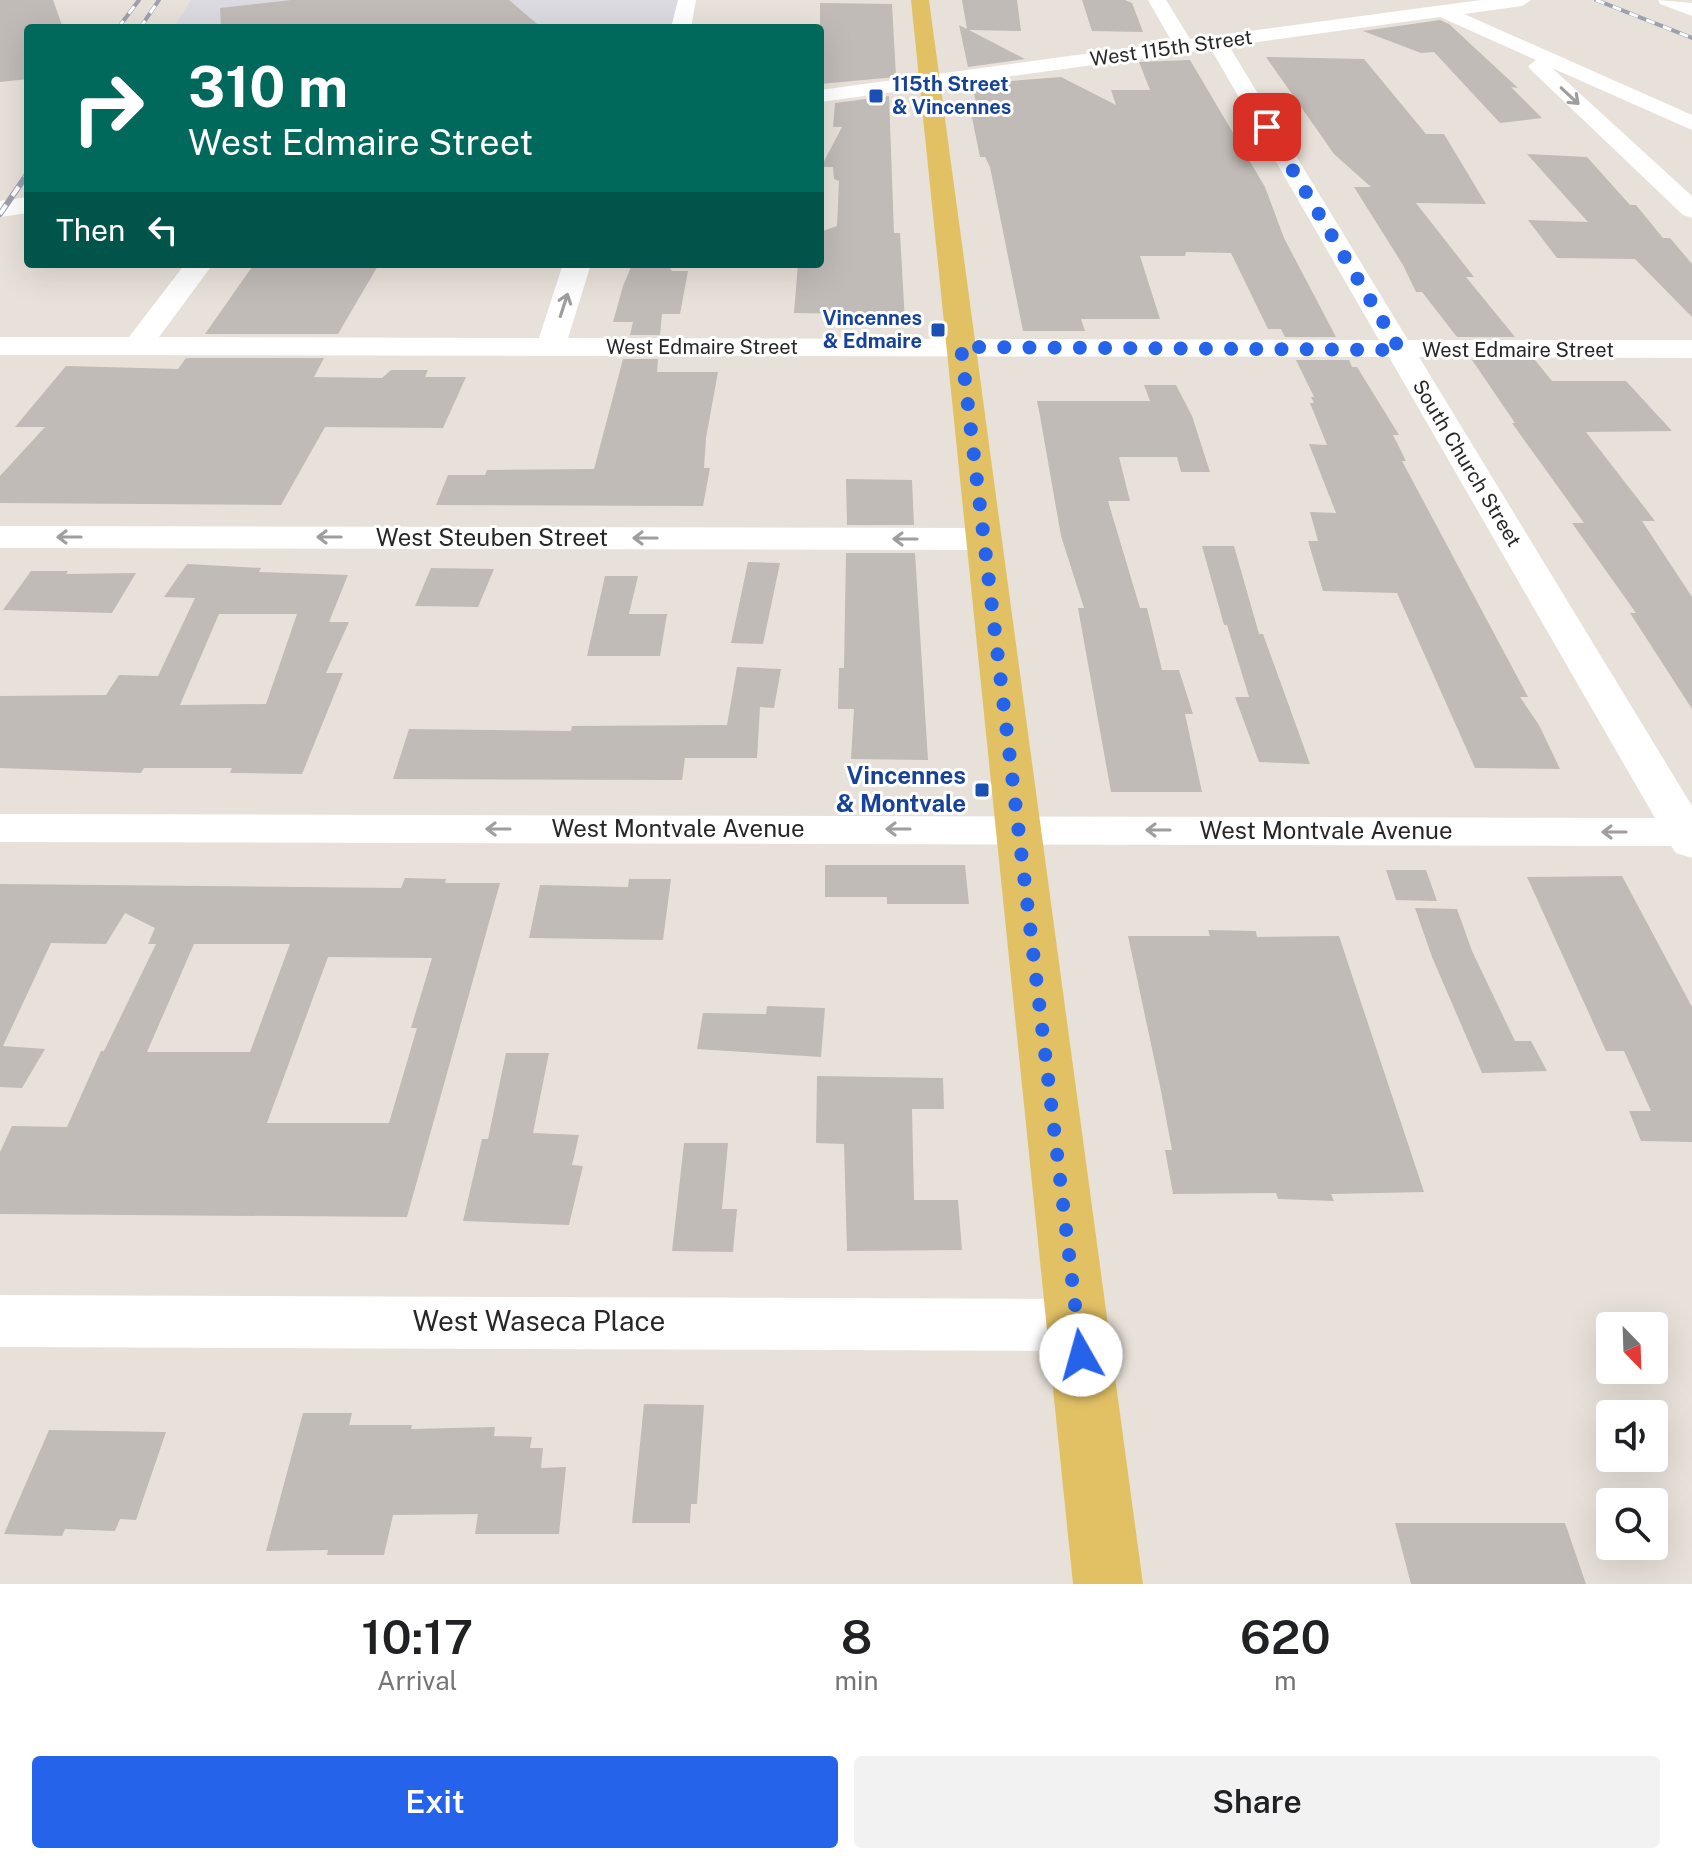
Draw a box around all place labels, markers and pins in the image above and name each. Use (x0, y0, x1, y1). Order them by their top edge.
place label: 115th Street & Vincennes (892, 72, 1011, 119)
marker: 115th Street & Vincennes (867, 87, 885, 105)
pin (1233, 93, 1301, 161)
place label: Vincennes & Edmaire (822, 306, 922, 353)
marker: Vincennes & Edmaire (929, 321, 947, 339)
place label: Vincennes & Montvale (836, 761, 966, 817)
marker: Vincennes & Montvale (973, 781, 991, 799)

